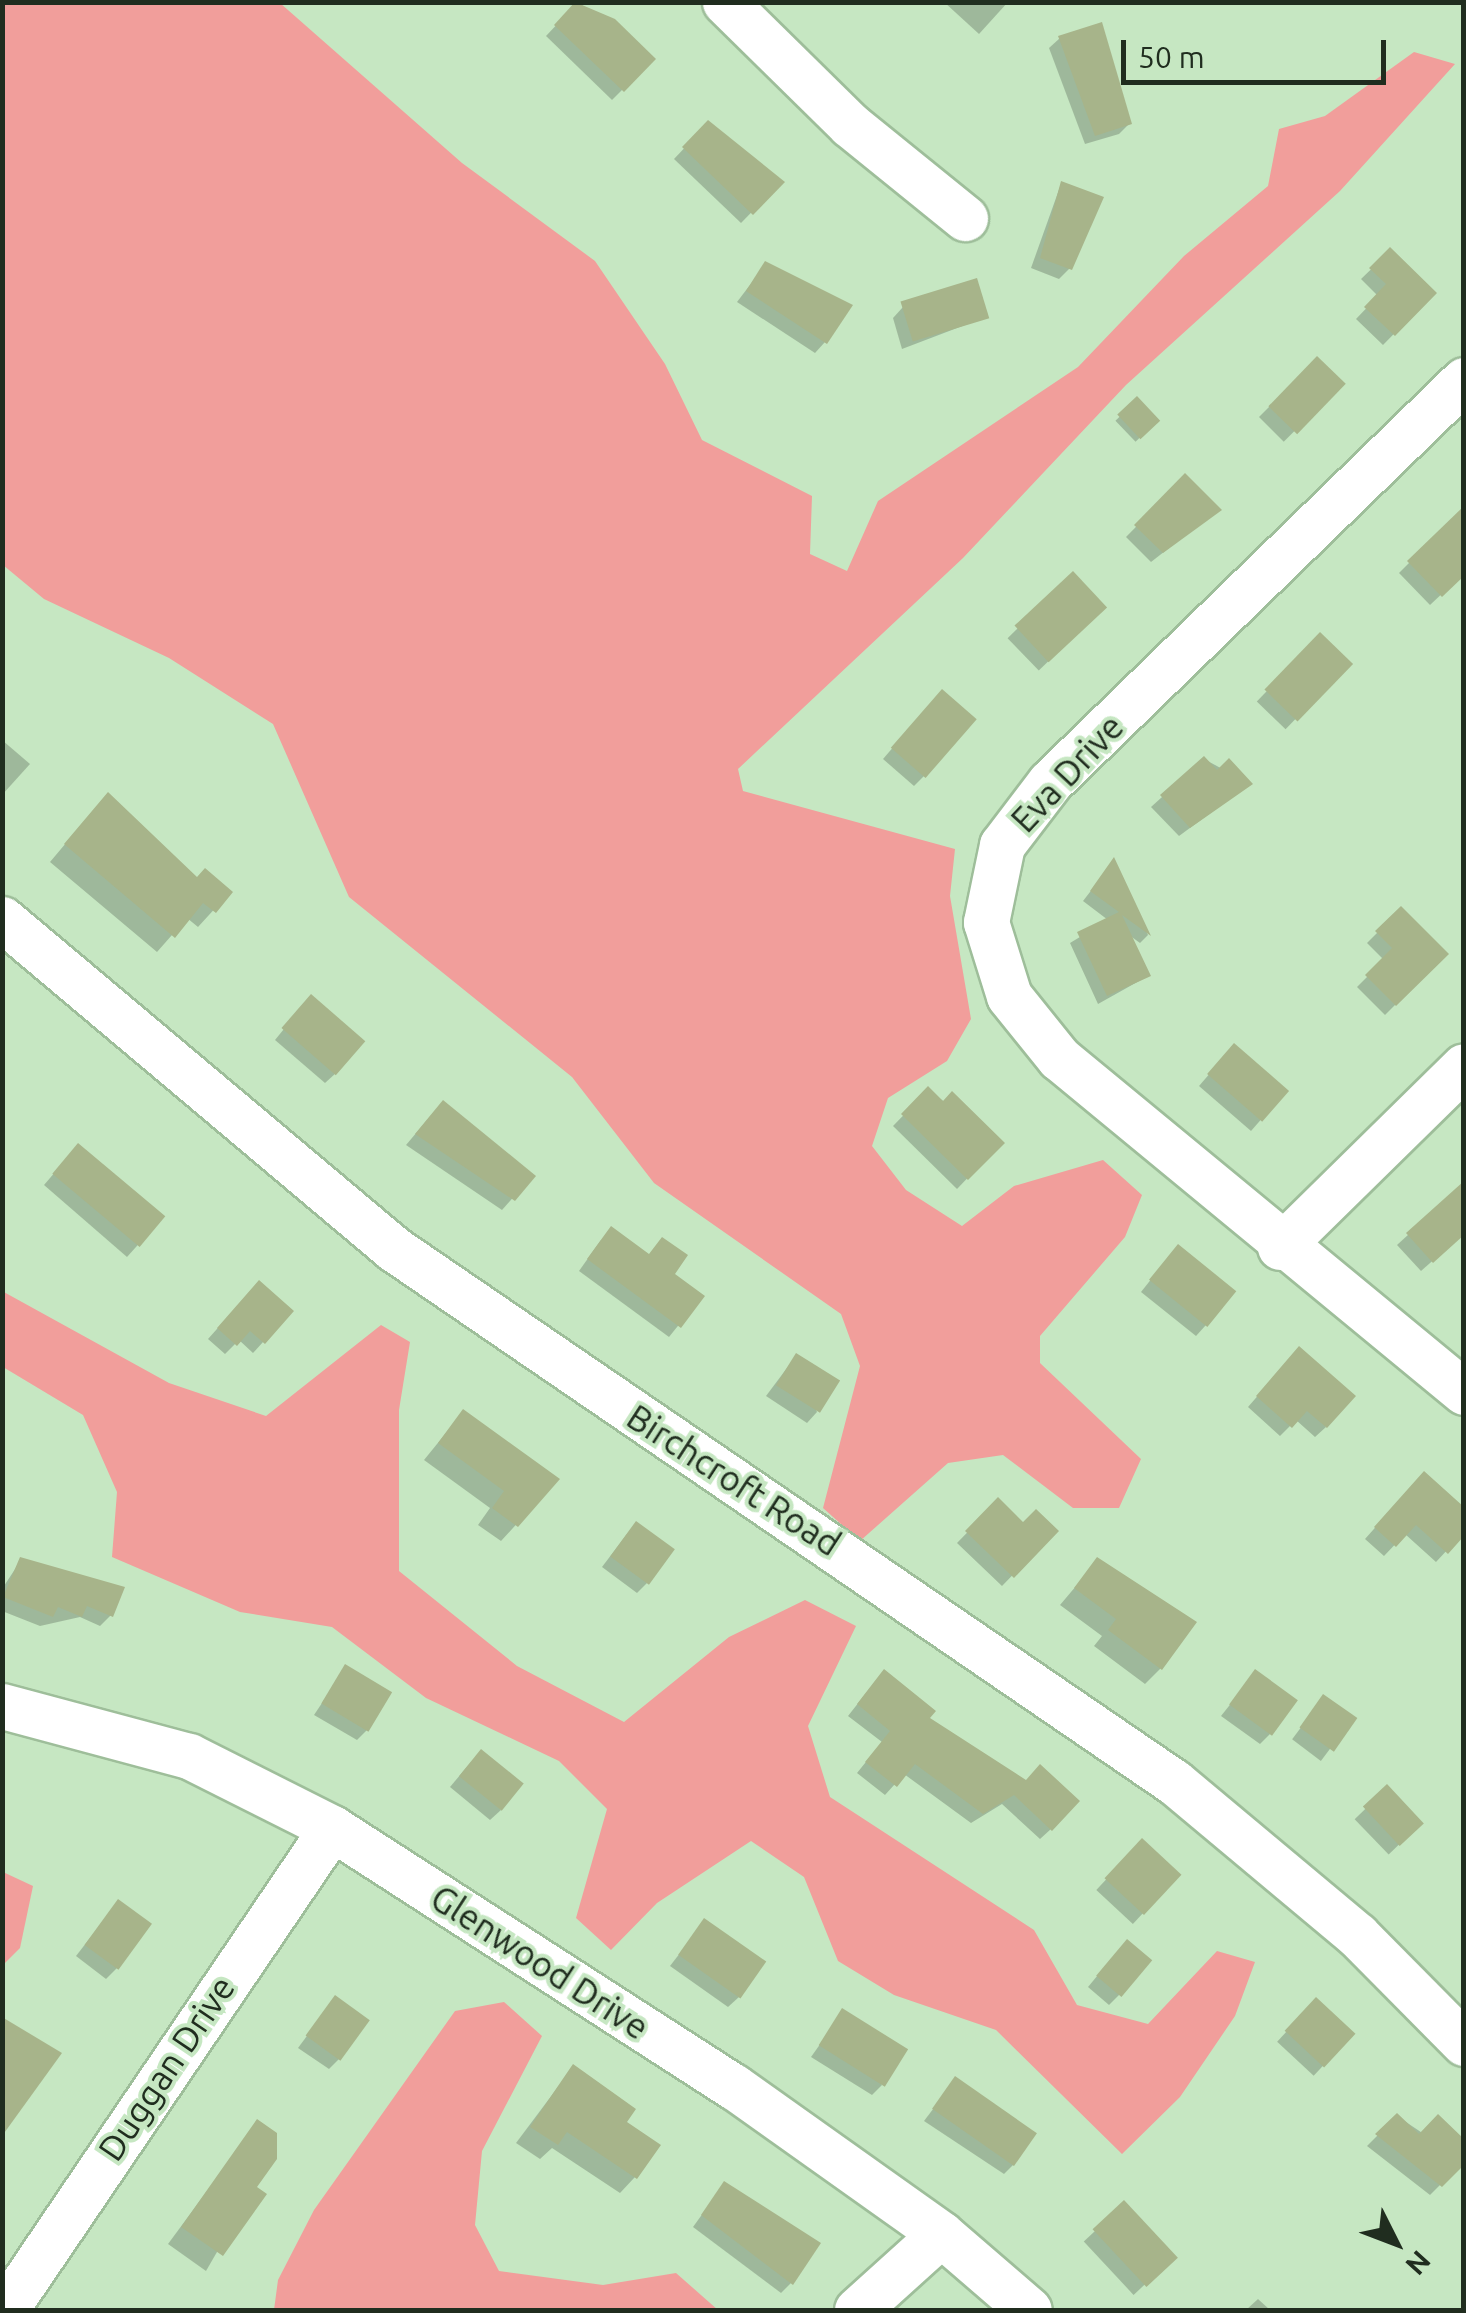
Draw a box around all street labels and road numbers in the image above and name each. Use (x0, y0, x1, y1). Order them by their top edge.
street label: Eva Drive (1002, 706, 1132, 840)
street label: Birchcroft Road (619, 1395, 849, 1565)
street label: Glenwood Drive (423, 1876, 657, 2048)
street label: Duggan Drive (89, 1968, 243, 2168)

